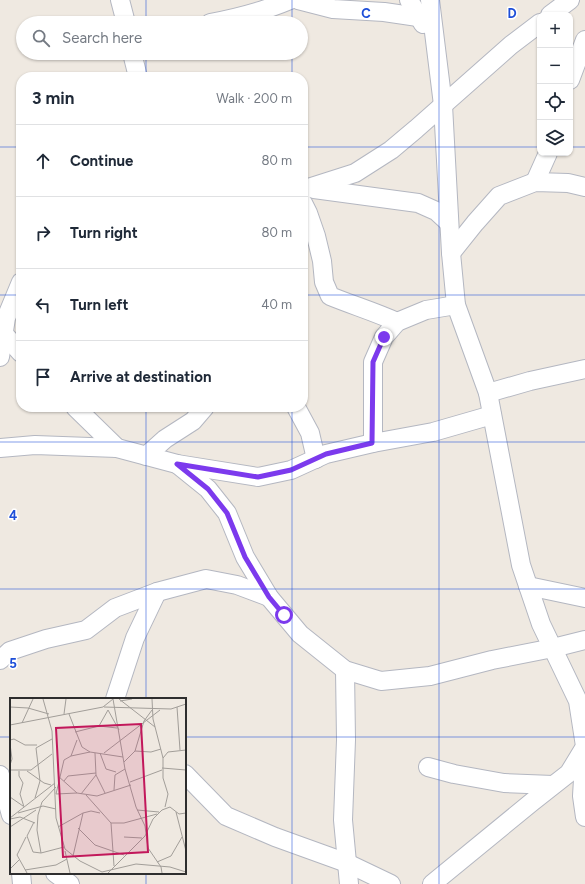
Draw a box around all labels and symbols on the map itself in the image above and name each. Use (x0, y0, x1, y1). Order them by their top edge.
text: C (361, 6, 371, 21)
text: D (507, 6, 517, 21)
route end (375, 328, 393, 346)
text: 4 (9, 508, 17, 523)
route start (275, 606, 293, 624)
text: 5 (9, 656, 17, 671)
inset map (10, 698, 186, 874)

